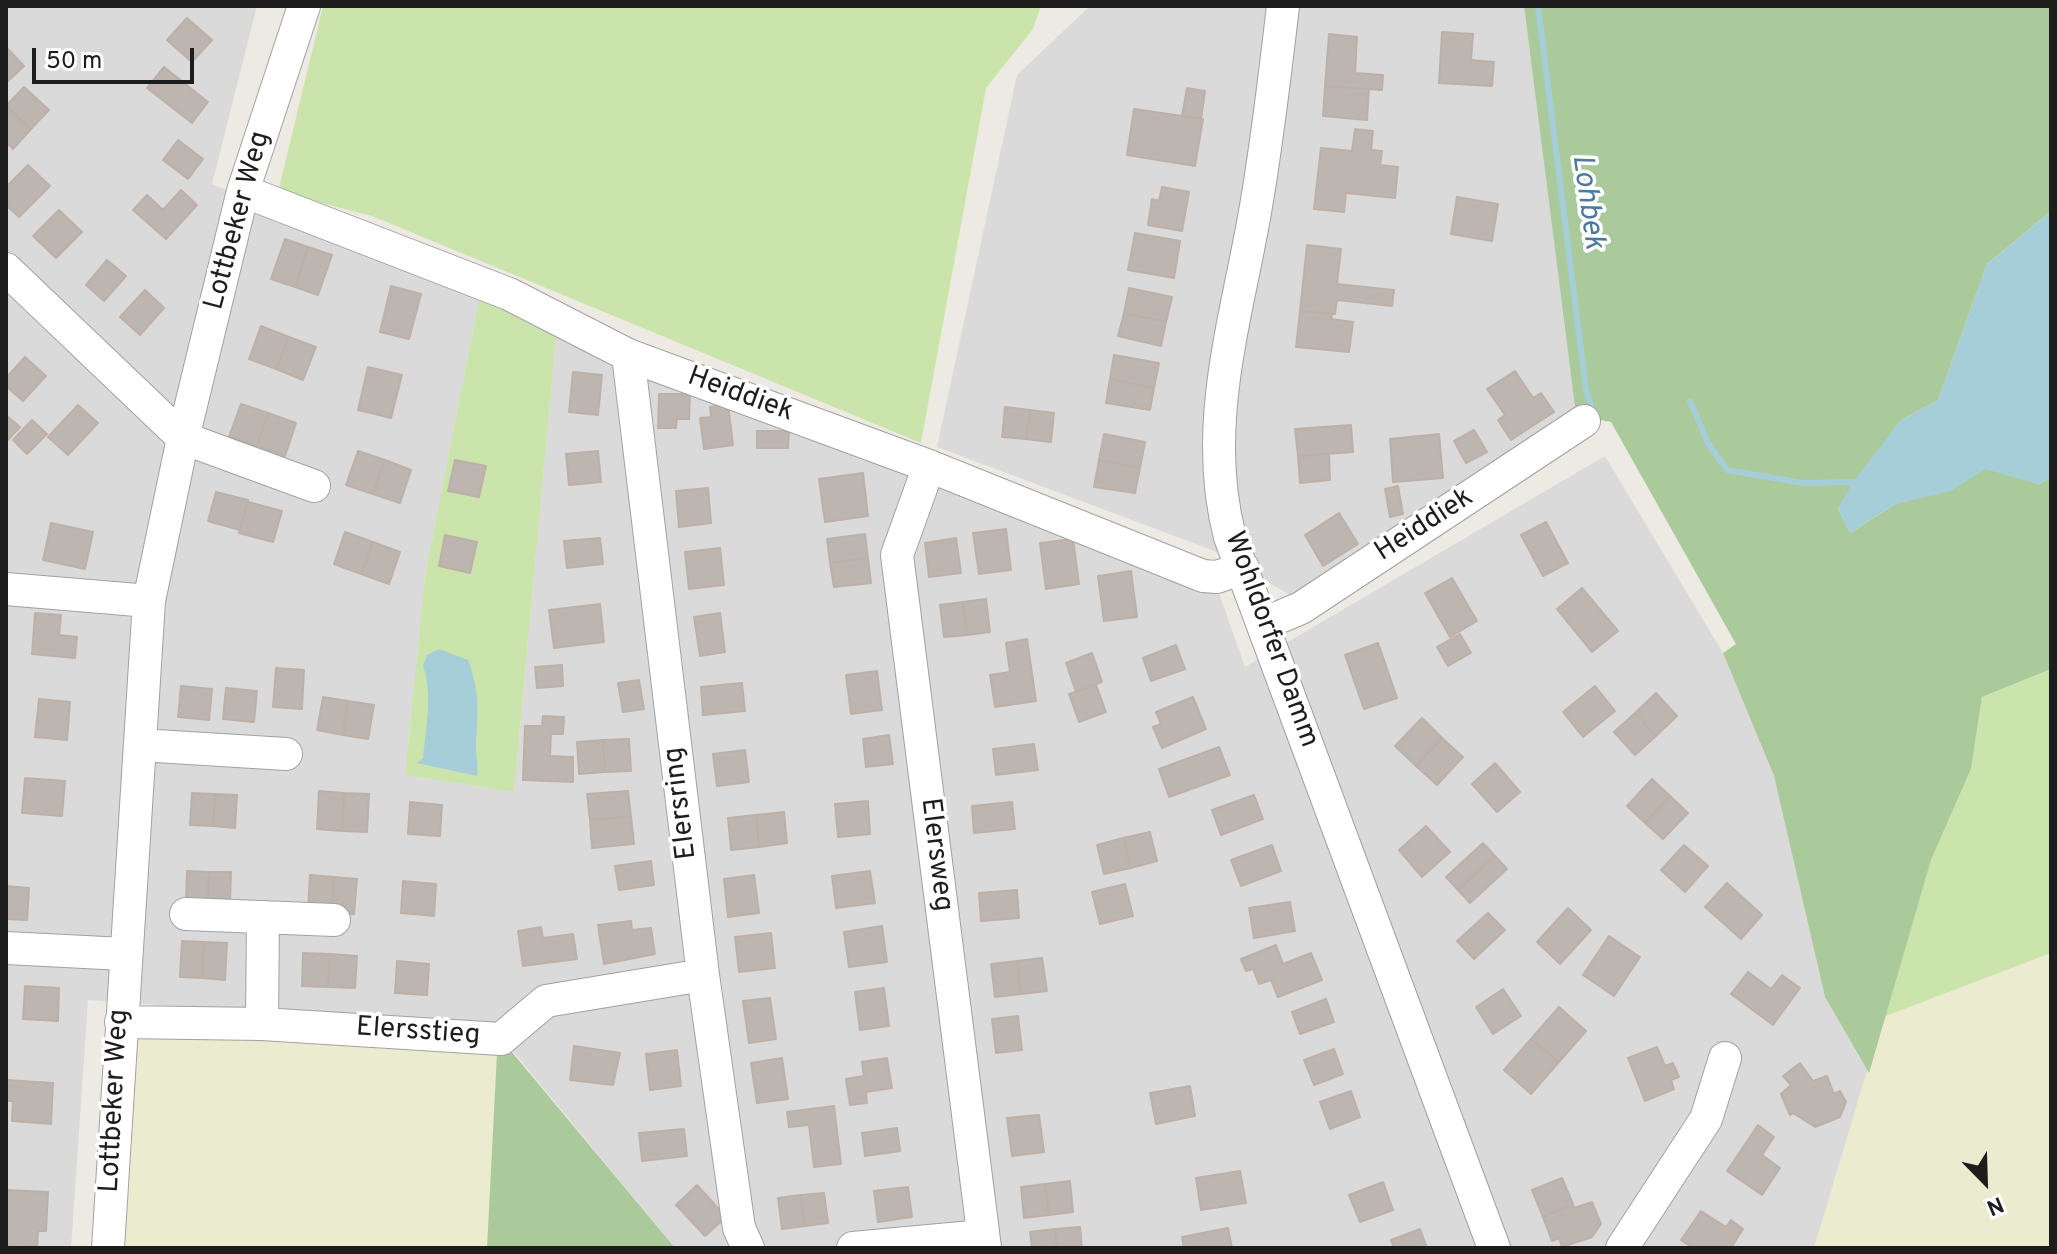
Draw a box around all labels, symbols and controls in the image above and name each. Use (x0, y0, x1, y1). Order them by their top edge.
scale bar (36, 32, 198, 82)
text: 50 m (46, 47, 102, 77)
street label: Lottbeker Weg (199, 128, 279, 314)
water label: Lohbek (1562, 152, 1610, 252)
street label: Heiddiek (682, 361, 798, 431)
street label: Heiddiek (1370, 482, 1480, 570)
street label: Wohldorfer Damm (1215, 528, 1325, 752)
street label: Elersring (658, 745, 706, 861)
street label: Elersweg (911, 796, 959, 914)
street label: Lottbeker Weg (94, 1008, 138, 1194)
street label: Elersstieg (355, 1012, 481, 1054)
north arrow (1945, 1142, 2025, 1222)
text: N (1982, 1189, 2007, 1220)

